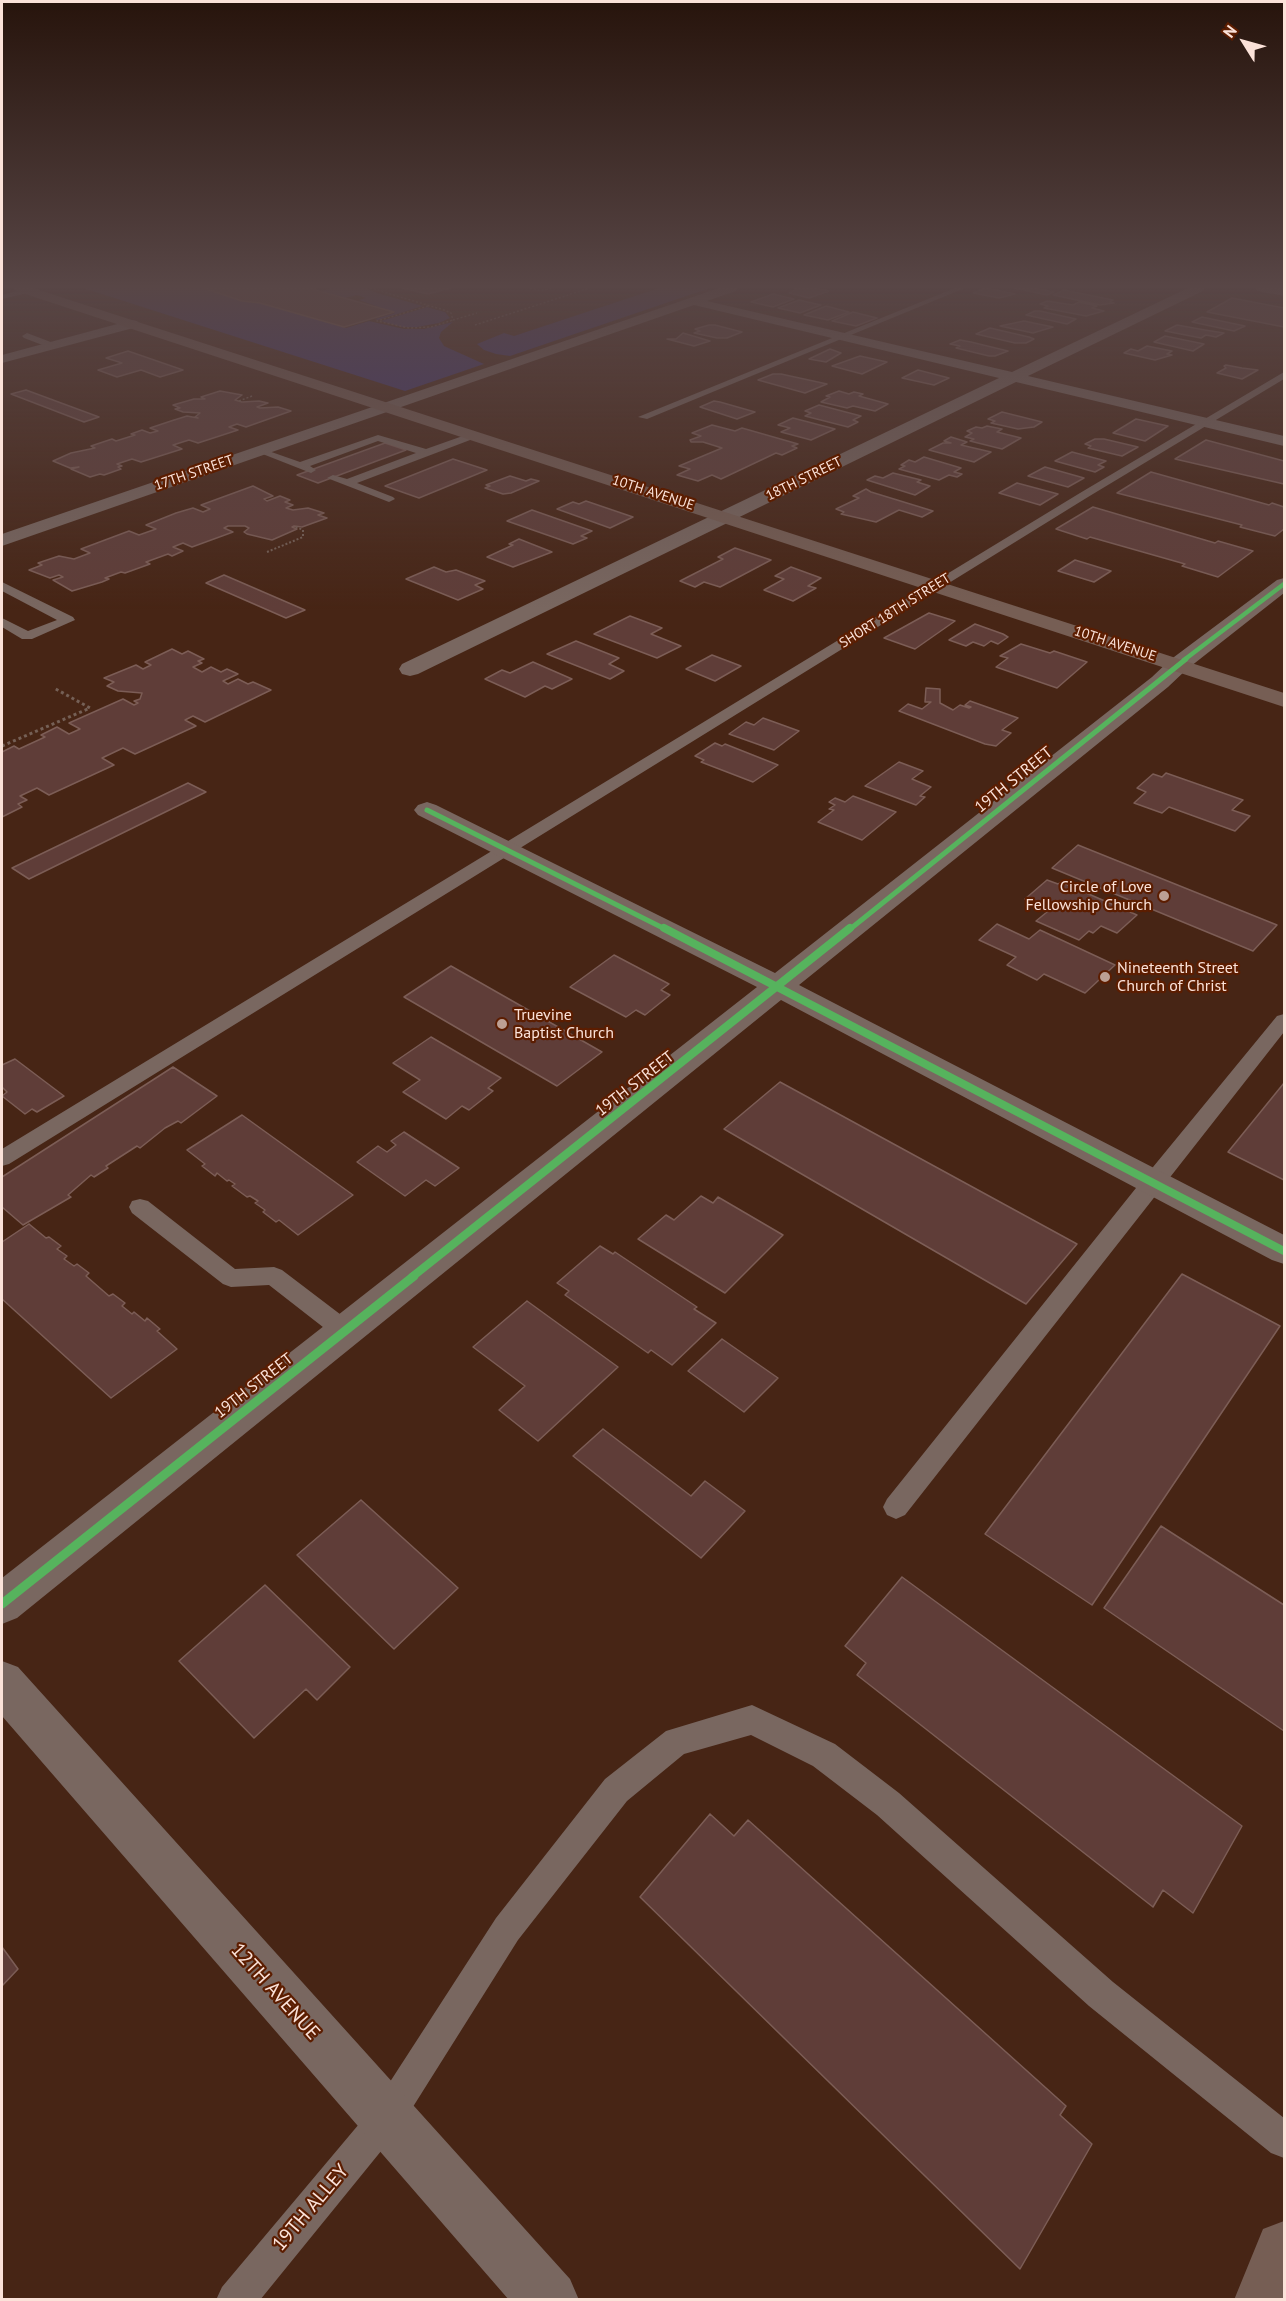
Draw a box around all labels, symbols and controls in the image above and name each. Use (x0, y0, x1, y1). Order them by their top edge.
north arrow (1214, 12, 1274, 72)
text: N (1218, 21, 1241, 41)
street label: 17TH STREET (152, 452, 236, 494)
street label: 18TH STREET (763, 453, 845, 505)
street label: 10TH AVENUE (610, 472, 696, 514)
street label: SHORT 18TH STREET (836, 570, 954, 652)
street label: 10TH AVENUE (1072, 623, 1158, 665)
street label: 19TH STREET (971, 743, 1057, 817)
place label: Circle of Love Fellowship Church (1025, 877, 1152, 915)
marker: Circle of Love Fellowship Church (1157, 889, 1171, 903)
place label: Nineteenth Street Church of Christ (1117, 958, 1238, 996)
marker: Nineteenth Street Church of Christ (1098, 970, 1112, 984)
place label: Truevine Baptist Church (514, 1005, 614, 1043)
marker: Truevine Baptist Church (495, 1017, 509, 1031)
street label: 19TH STREET (592, 1047, 678, 1121)
street label: 19TH STREET (211, 1349, 297, 1423)
street label: 12TH AVENUE (225, 1939, 325, 2045)
street label: 19TH ALLEY (268, 2160, 354, 2256)

